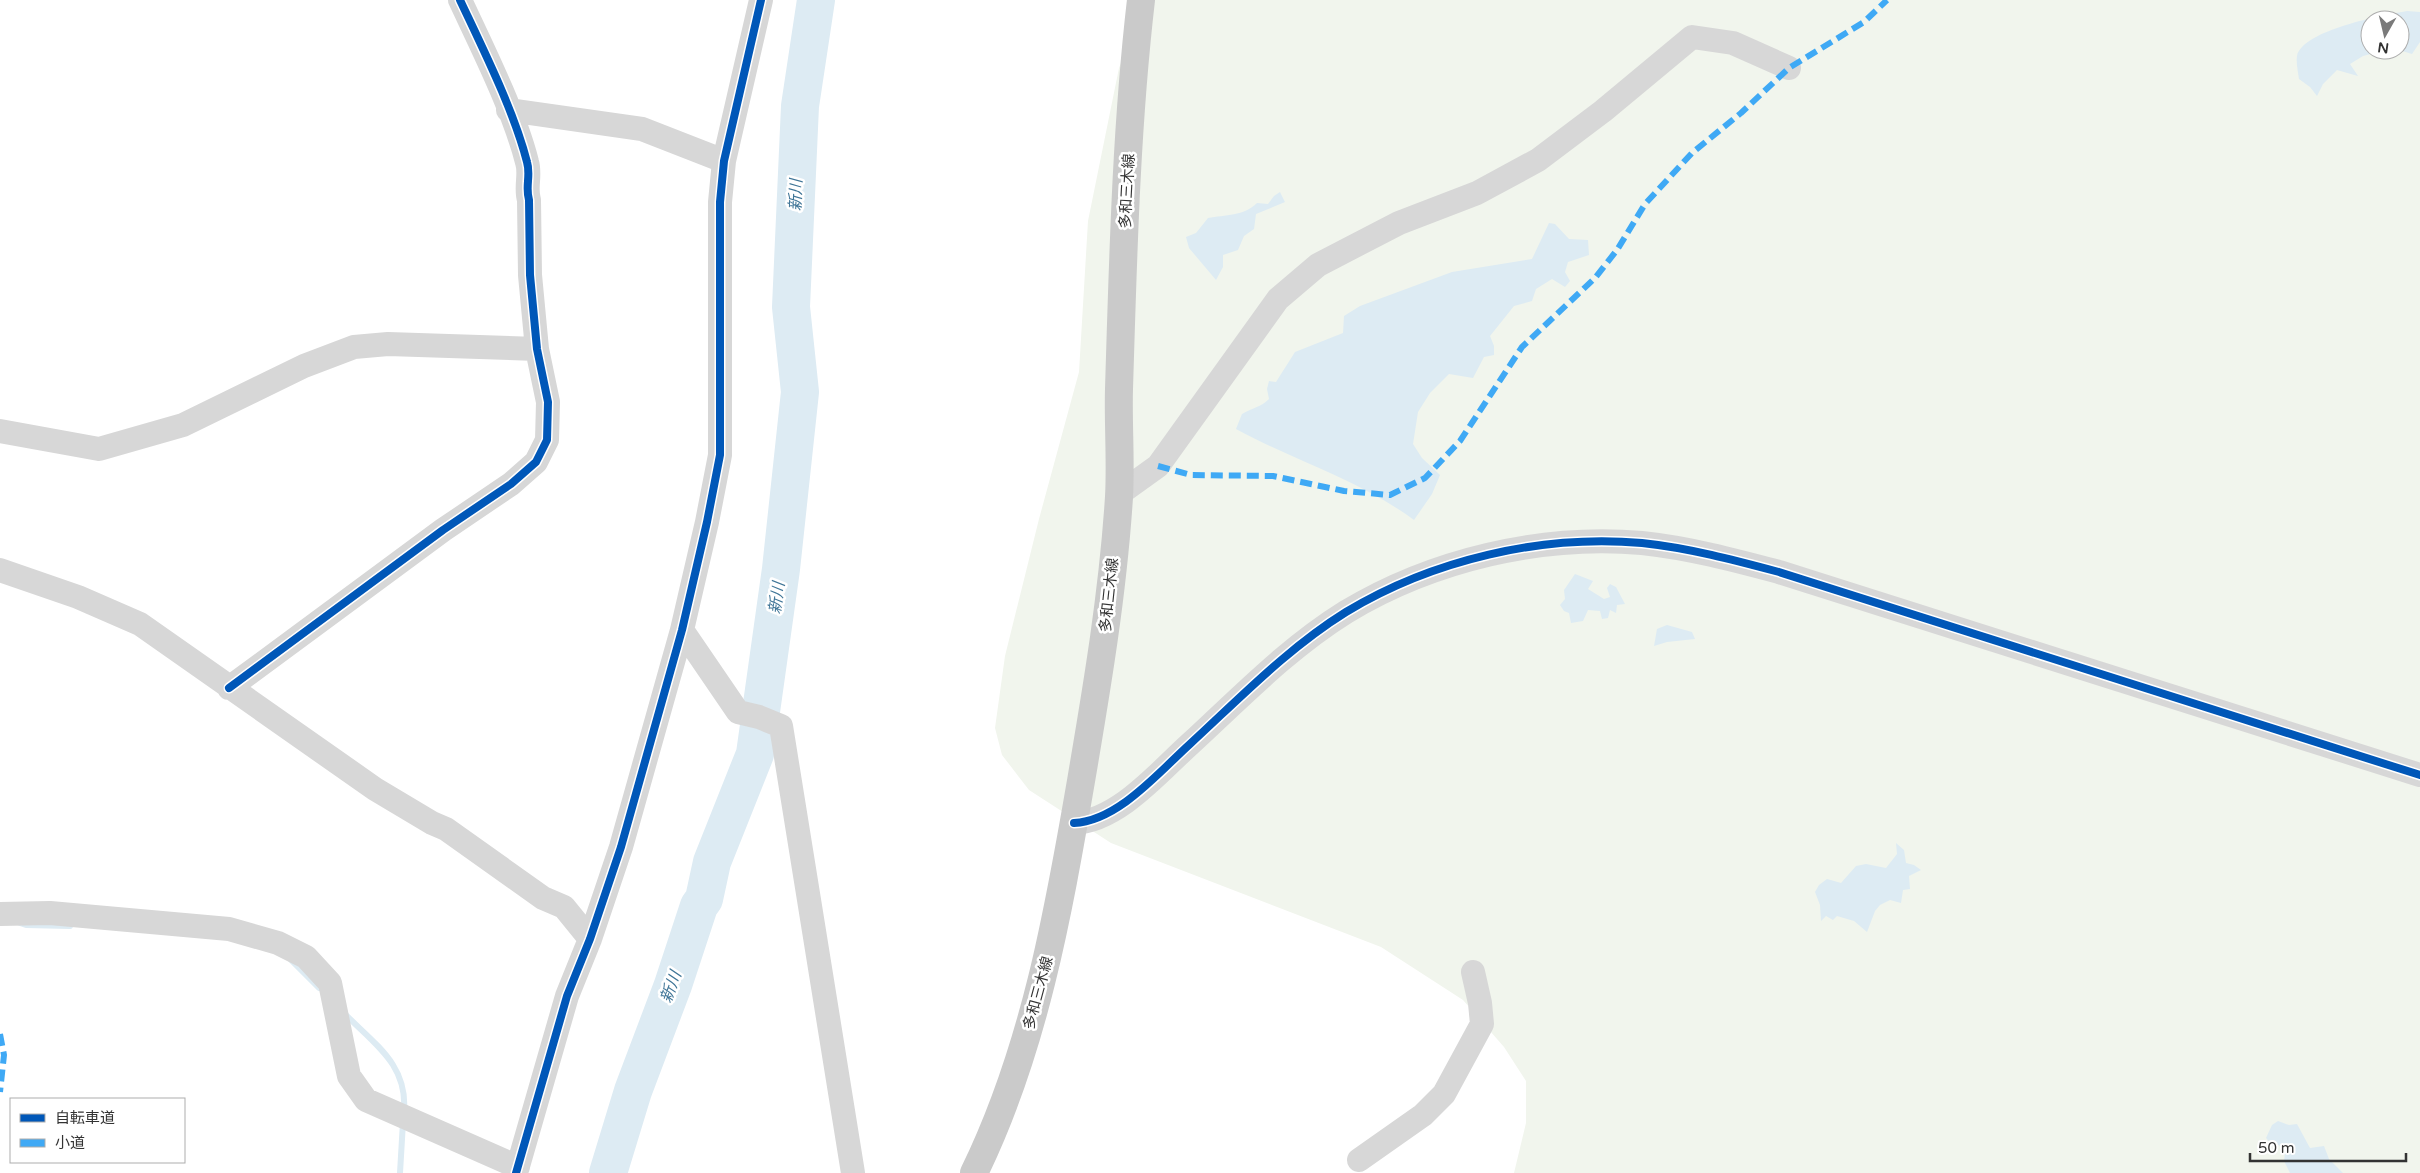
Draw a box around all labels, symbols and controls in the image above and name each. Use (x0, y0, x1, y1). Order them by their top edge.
north arrow (2360, 10, 2410, 60)
text: N (2377, 38, 2390, 57)
street label: 多和三木線 (1116, 153, 1138, 229)
water label: 新川 (785, 177, 807, 211)
street label: 多和三木線 (1096, 557, 1122, 633)
water label: 新川 (765, 579, 789, 615)
street label: 多和三木線 (1020, 954, 1056, 1032)
water label: 新川 (656, 967, 687, 1005)
legend (10, 1098, 185, 1163)
text: 自転車道 (55, 1109, 115, 1127)
scale bar (2250, 1130, 2406, 1162)
text: 小道 (55, 1134, 85, 1152)
text: 50 m (2258, 1139, 2295, 1157)

